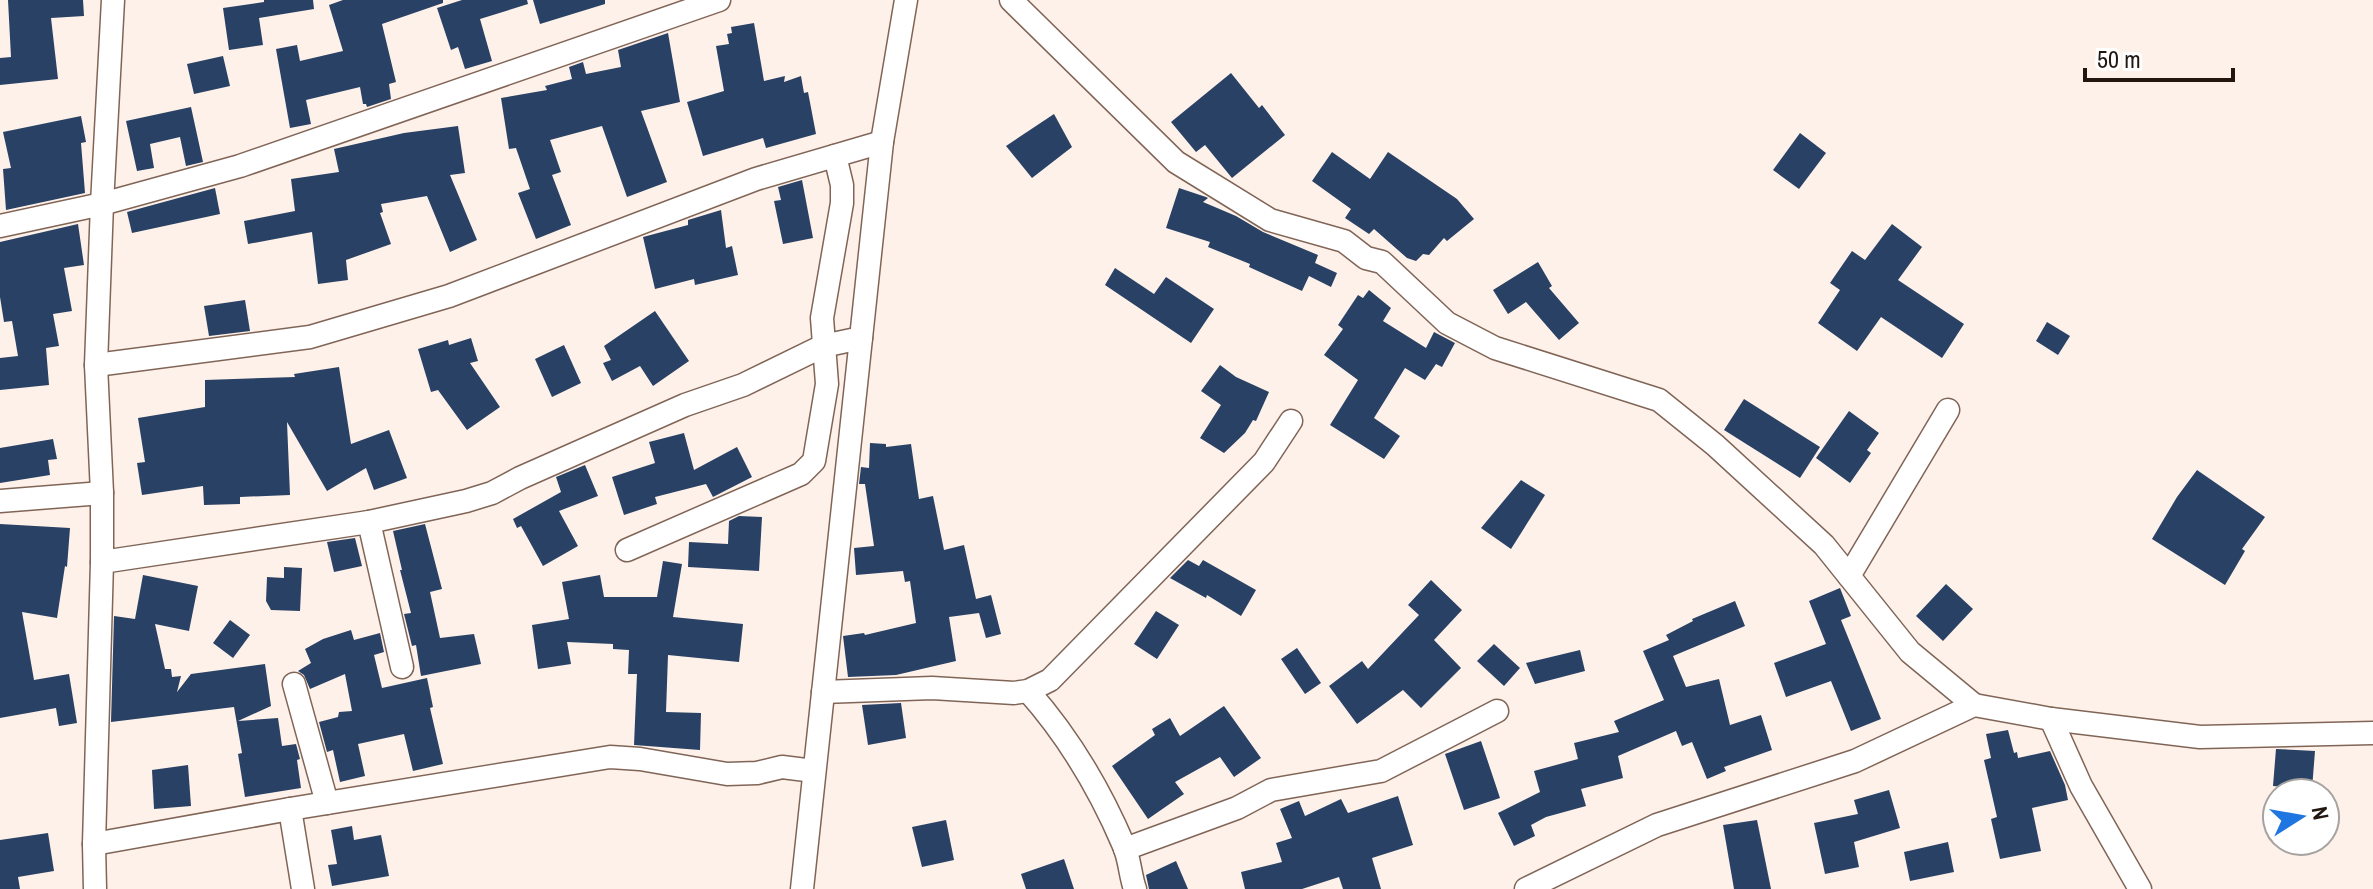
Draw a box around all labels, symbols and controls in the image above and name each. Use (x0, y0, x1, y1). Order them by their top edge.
scale bar (2085, 32, 2233, 82)
text: 50 m (2097, 43, 2141, 75)
north arrow (2261, 777, 2341, 857)
text: N (2305, 804, 2337, 822)

